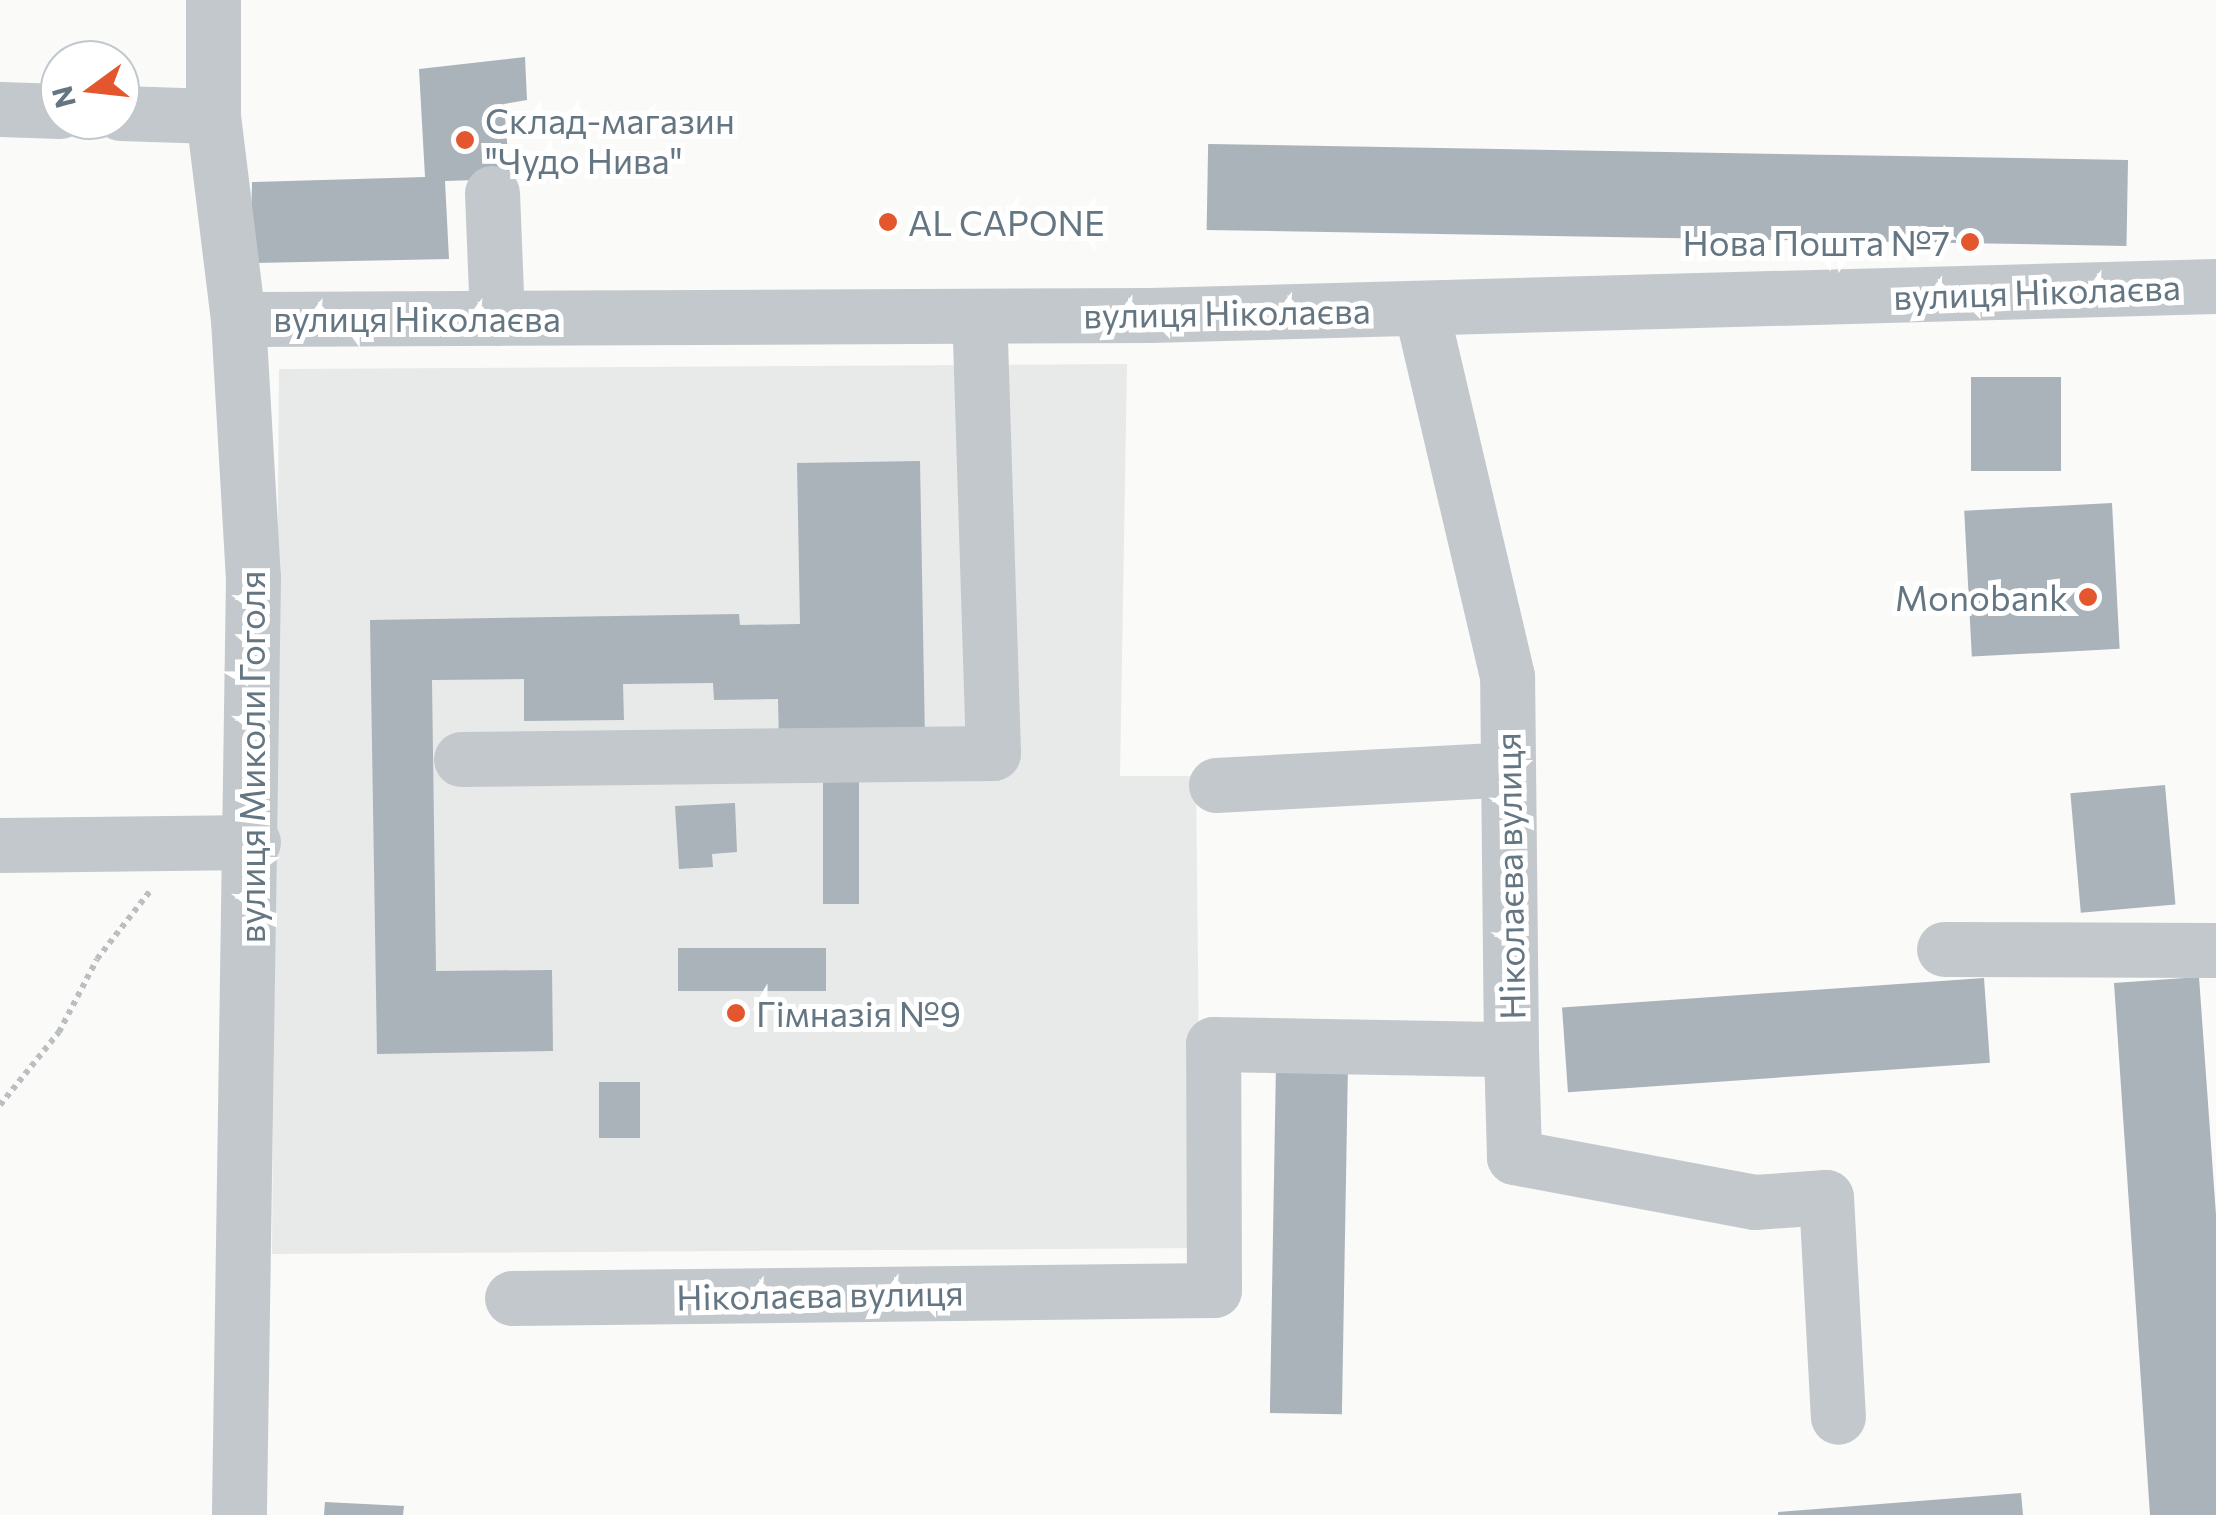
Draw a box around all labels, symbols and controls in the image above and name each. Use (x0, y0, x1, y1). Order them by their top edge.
north arrow (40, 40, 140, 140)
text: N (44, 83, 82, 112)
place label: Склад-магазин "Чудо Нива" (485, 99, 735, 181)
marker: Склад-магазин "Чудо Нива" (454, 129, 476, 151)
place label: AL CAPONE (908, 201, 1105, 243)
marker: AL CAPONE (877, 211, 899, 233)
place label: Нова Пошта №7 (1683, 221, 1950, 263)
marker: Нова Пошта №7 (1959, 231, 1981, 253)
street label: вулиця Ніколаєва (1893, 265, 2181, 317)
street label: вулиця Ніколаєва (1083, 288, 1371, 336)
street label: вулиця Ніколаєва (273, 297, 561, 339)
street label: вулиця Миколи Гоголя (230, 571, 272, 943)
place label: Monobank (1895, 576, 2068, 618)
marker: Monobank (2077, 586, 2099, 608)
street label: Ніколаєва вулиця (1485, 732, 1533, 1020)
place label: Гімназія №9 (756, 992, 961, 1034)
marker: Гімназія №9 (725, 1002, 747, 1024)
street label: Ніколаєва вулиця (676, 1270, 964, 1318)

